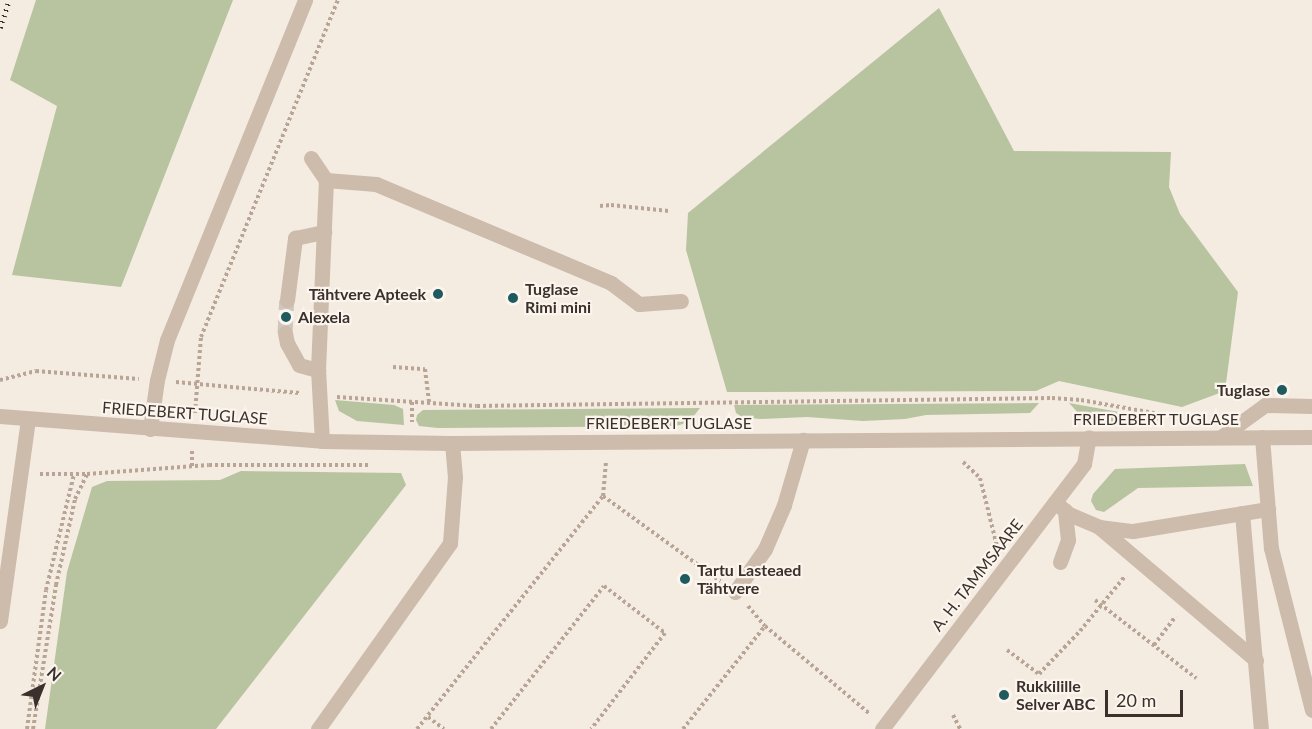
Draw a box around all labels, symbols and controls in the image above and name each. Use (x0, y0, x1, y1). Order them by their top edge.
place label: Tuglase Rimi mini (525, 279, 591, 317)
place label: Tähtvere Apteek (308, 284, 426, 304)
marker: Tähtvere Apteek (431, 287, 445, 301)
marker: Tuglase Rimi mini (506, 291, 520, 305)
place label: Alexela (298, 307, 350, 327)
marker: Alexela (279, 310, 293, 324)
place label: Tuglase (1217, 380, 1270, 400)
marker: Tuglase (1275, 383, 1289, 397)
street label: FRIEDEBERT TUGLASE (101, 398, 269, 428)
street label: FRIEDEBERT TUGLASE (1073, 409, 1239, 429)
street label: FRIEDEBERT TUGLASE (586, 413, 752, 433)
street label: A. H. TAMMSAARE (927, 515, 1027, 635)
place label: Tartu Lasteaed Tähtvere (697, 560, 801, 598)
marker: Tartu Lasteaed Tähtvere (678, 572, 692, 586)
north arrow (12, 657, 72, 717)
text: N (44, 662, 66, 685)
place label: Rukkilille Selver ABC (1016, 676, 1096, 714)
scale bar (1108, 678, 1186, 716)
marker: Rukkilille Selver ABC (997, 688, 1011, 702)
text: 20 m (1116, 689, 1156, 711)

